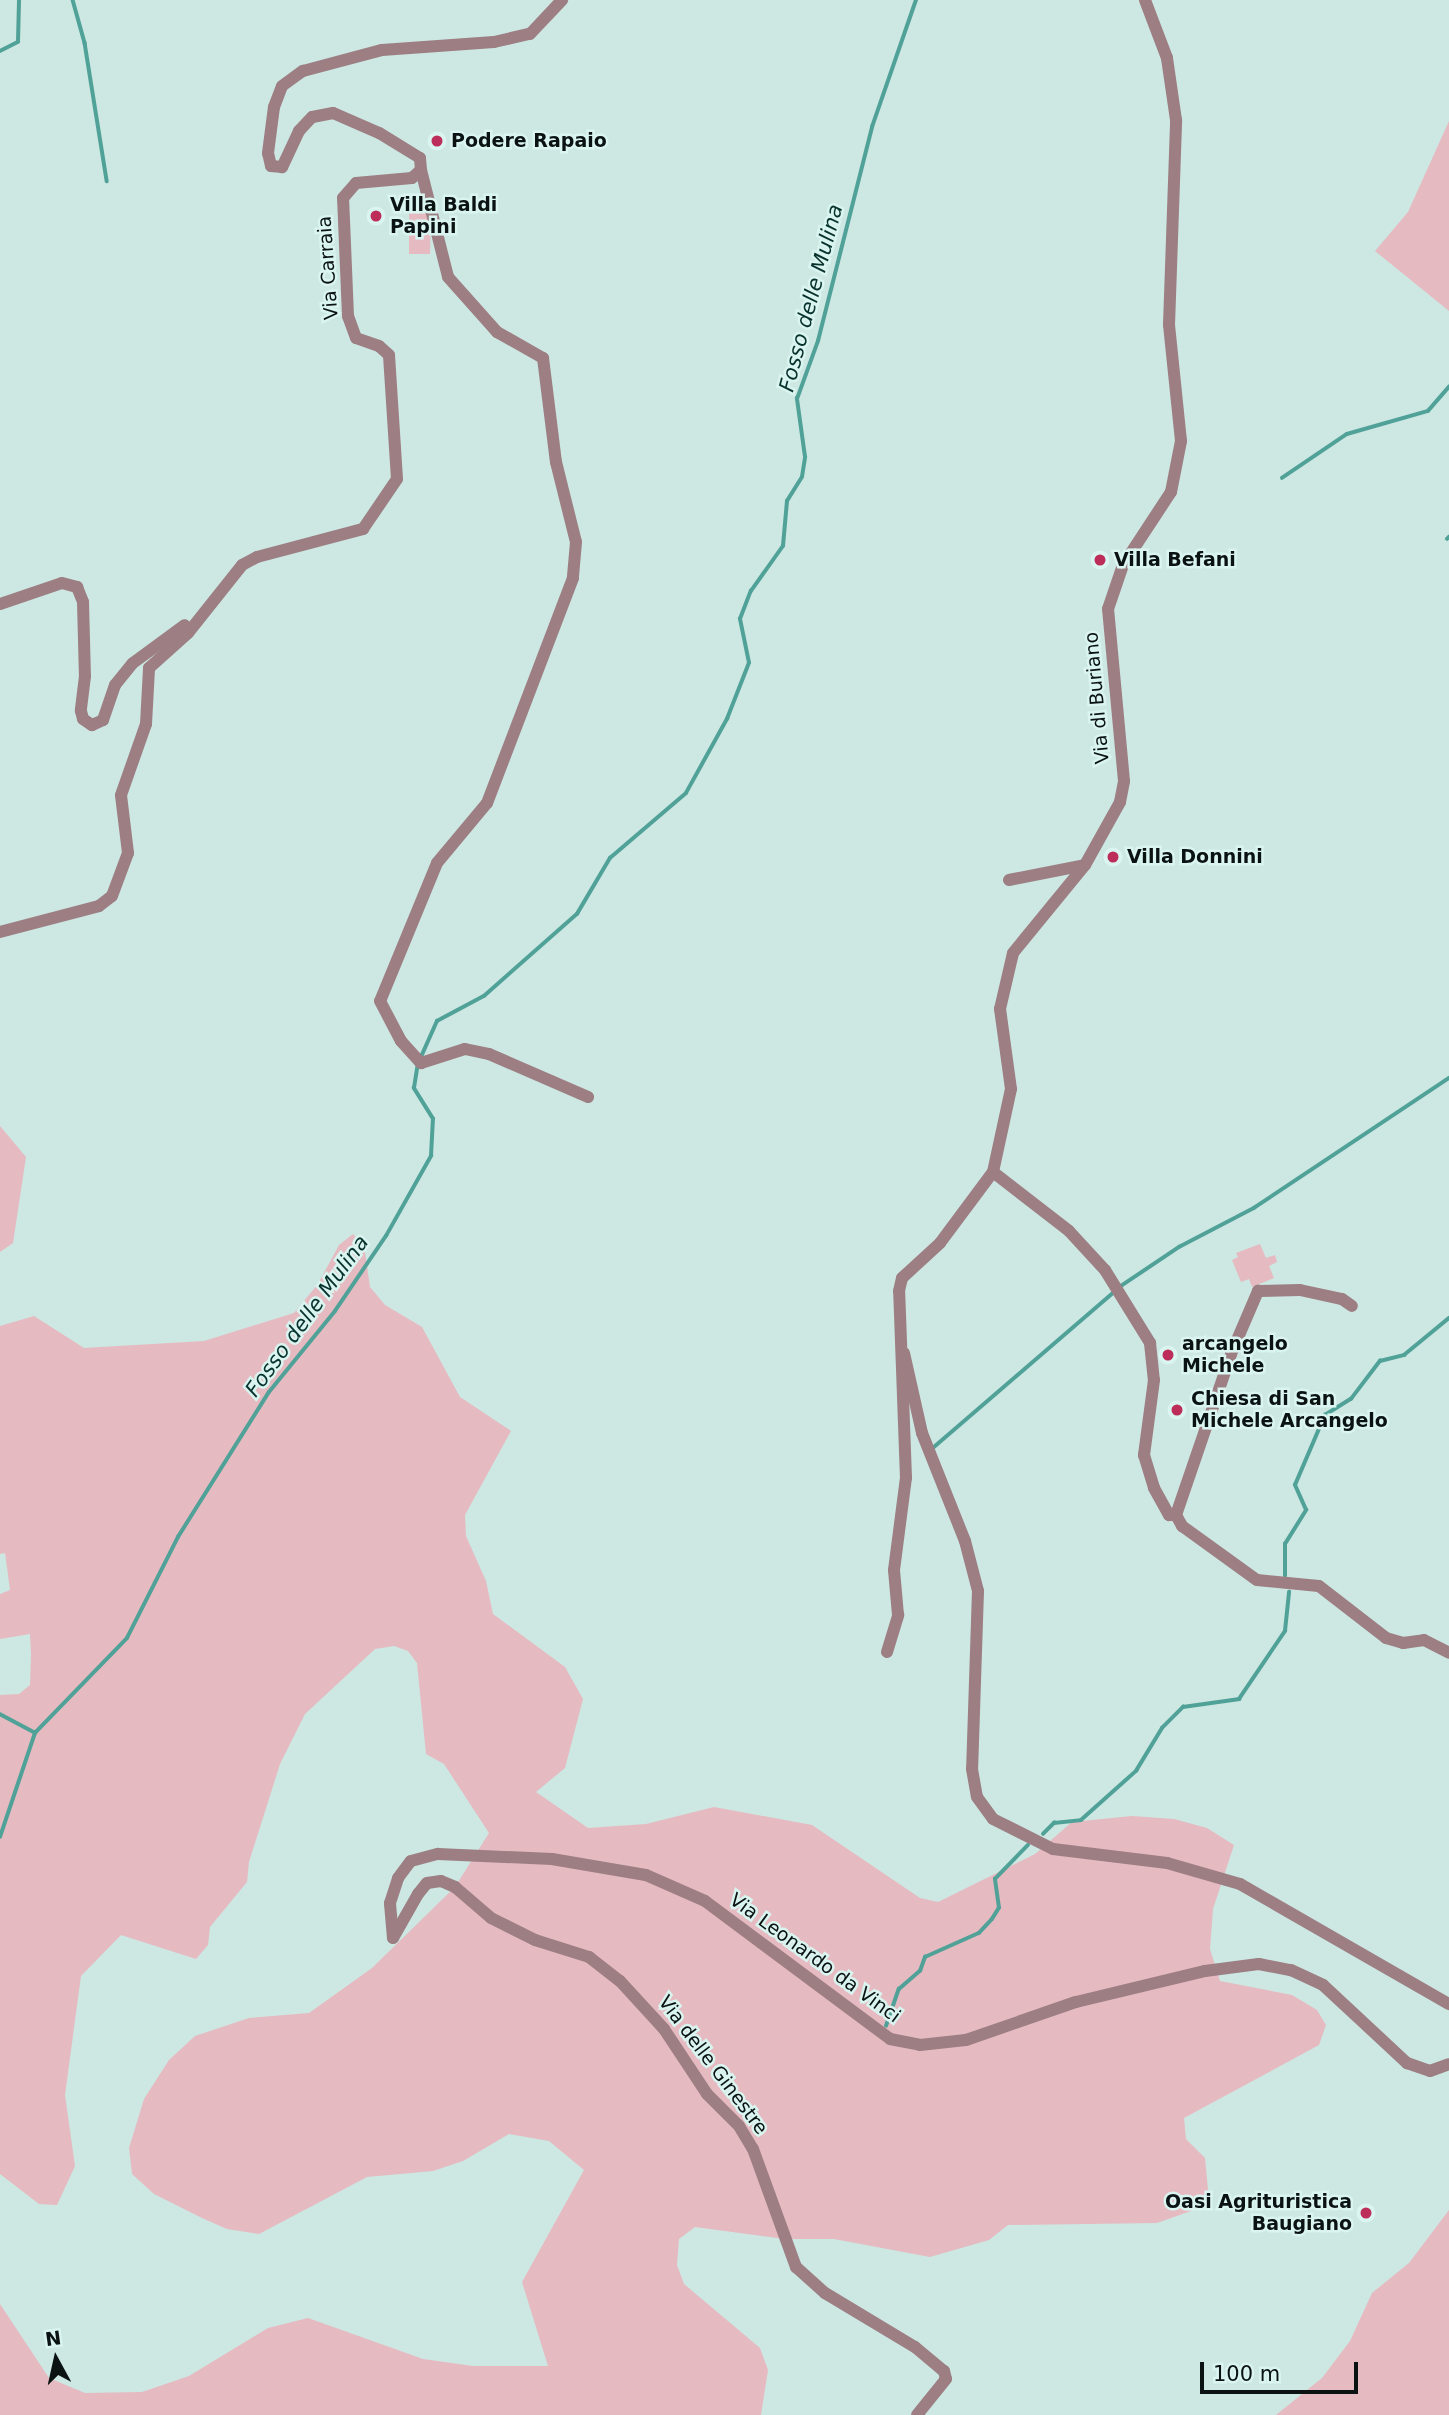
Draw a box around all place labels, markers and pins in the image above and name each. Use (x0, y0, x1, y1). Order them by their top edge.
place label: Podere Rapaio (451, 130, 607, 152)
marker: Podere Rapaio (429, 133, 445, 149)
place label: Villa Baldi Papini (390, 194, 497, 238)
marker: Villa Baldi Papini (368, 208, 384, 224)
place label: Villa Befani (1114, 549, 1236, 571)
marker: Villa Befani (1092, 552, 1108, 568)
place label: Villa Donnini (1127, 846, 1263, 868)
marker: Villa Donnini (1105, 849, 1121, 865)
place label: arcangelo Michele (1182, 1333, 1288, 1377)
marker: arcangelo Michele (1160, 1347, 1176, 1363)
place label: Chiesa di San Michele Arcangelo (1191, 1388, 1388, 1432)
marker: Chiesa di San Michele Arcangelo (1169, 1402, 1185, 1418)
place label: Oasi Agrituristica Baugiano (1165, 2191, 1352, 2235)
marker: Oasi Agrituristica Baugiano (1358, 2205, 1374, 2221)

